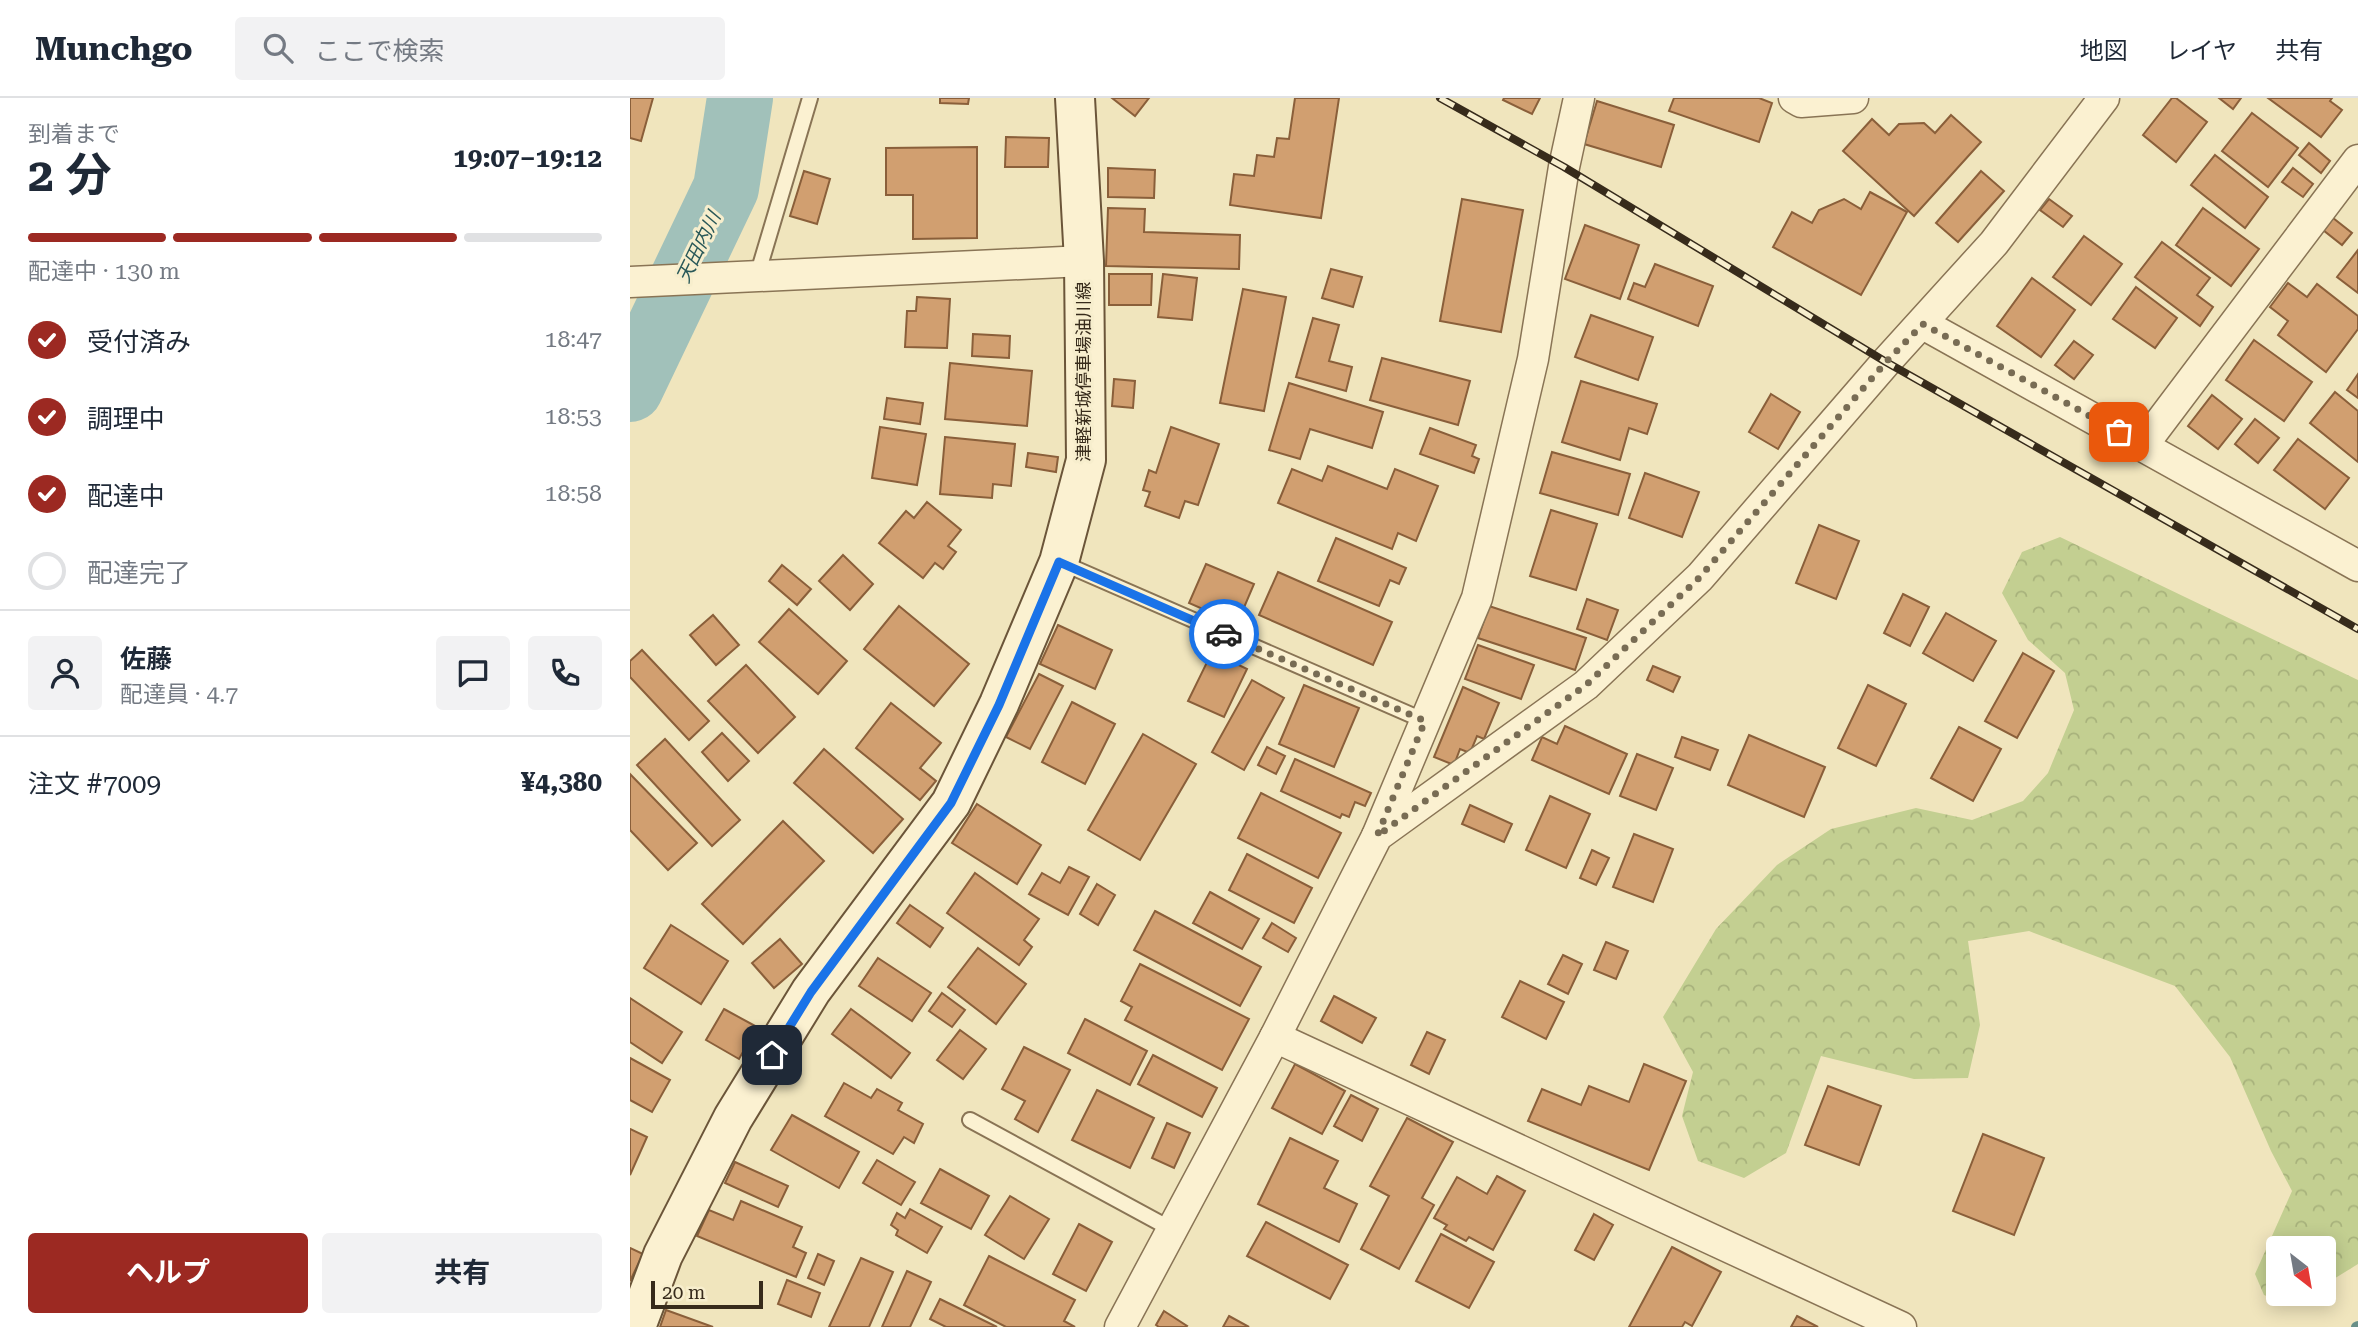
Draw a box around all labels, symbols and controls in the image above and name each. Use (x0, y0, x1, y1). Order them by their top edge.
search box (235, 17, 725, 80)
text: Munchgo (35, 29, 193, 68)
icon: search (259, 29, 297, 67)
text: ここで検索 (315, 36, 445, 66)
text: 地図 (2080, 37, 2128, 65)
text: レイヤ (2166, 37, 2237, 65)
text: 共有 (2275, 37, 2323, 65)
text: 到着まで (28, 121, 120, 148)
text: 19:07–19:12 (453, 143, 602, 173)
text: 2 分 (28, 148, 111, 202)
water label: 天田内川 (671, 206, 726, 286)
text: 配達中 · 130 m (28, 258, 180, 285)
street label: 津軽新城停車場油川線 (1073, 282, 1094, 462)
icon: check (28, 321, 66, 359)
text: 18:47 (545, 326, 602, 353)
text: 受付済み (87, 327, 191, 357)
icon: check (28, 398, 66, 436)
pin (2089, 402, 2149, 462)
text: 18:53 (545, 403, 602, 430)
text: 調理中 (87, 404, 165, 434)
icon: bag (2100, 413, 2138, 451)
icon: check (28, 475, 66, 513)
text: 18:58 (545, 480, 602, 507)
text: 配達中 (87, 481, 165, 511)
text: 配達完了 (87, 558, 191, 588)
courier (1189, 599, 1259, 669)
icon: car (1205, 615, 1243, 653)
button: person (28, 636, 102, 710)
button: chat (436, 636, 510, 710)
button: phone (528, 636, 602, 710)
text: 佐藤 (120, 644, 172, 674)
text: 配達員 · 4.7 (120, 681, 238, 708)
text: ¥4,380 (521, 767, 602, 797)
text: 注文 #7009 (28, 769, 161, 799)
pin (742, 1025, 802, 1085)
icon: home (753, 1036, 791, 1074)
button: ヘルプ (28, 1233, 308, 1313)
button: 共有 (322, 1233, 602, 1313)
north arrow (2266, 1236, 2336, 1306)
map controls (2266, 1236, 2336, 1306)
scale bar (651, 1278, 763, 1310)
text: 20 m (662, 1281, 705, 1304)

